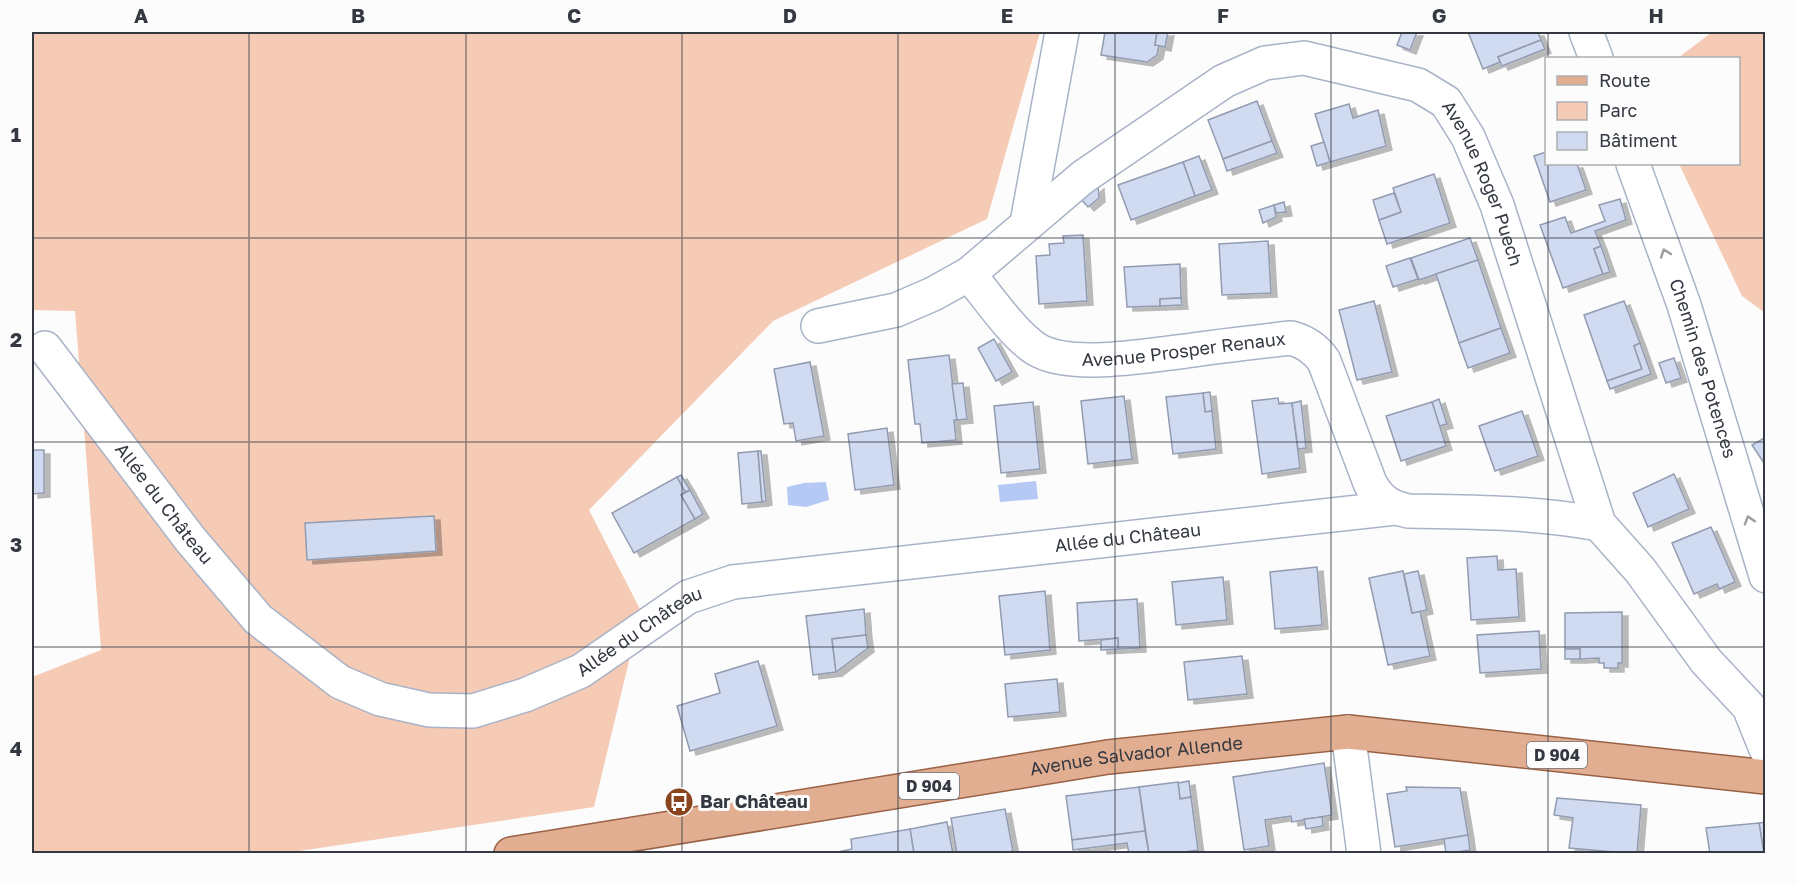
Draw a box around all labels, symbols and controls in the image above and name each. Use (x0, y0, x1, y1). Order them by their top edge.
text: A (134, 3, 148, 27)
text: B (351, 3, 365, 27)
text: C (567, 3, 581, 27)
text: D (783, 3, 797, 27)
text: E (1001, 3, 1013, 27)
text: F (1217, 3, 1229, 27)
text: G (1432, 3, 1446, 27)
text: H (1648, 3, 1664, 27)
legend (1545, 57, 1740, 165)
text: Route (1599, 69, 1650, 91)
street label: Avenue Roger Puech (1438, 96, 1528, 269)
text: Parc (1599, 99, 1638, 121)
text: 1 (11, 122, 21, 146)
text: Bâtiment (1599, 129, 1678, 151)
one-way arrow (1660, 248, 1673, 259)
street label: Chemin des Potences (1665, 275, 1742, 460)
text: 2 (10, 327, 22, 351)
street label: Avenue Prosper Renaux (1082, 327, 1287, 370)
street label: Allée du Château (111, 438, 218, 568)
one-way arrow (1744, 515, 1756, 526)
street label: Allée du Château (1053, 518, 1202, 556)
text: 3 (10, 532, 22, 556)
street label: Allée du Château (572, 581, 705, 681)
street label: Avenue Salvador Allende (1028, 731, 1244, 780)
text: 4 (10, 736, 22, 760)
road number: D 904 (1527, 742, 1587, 768)
road number: D 904 (899, 773, 959, 799)
bus stop icon: Bar Château (663, 786, 695, 818)
place label: Bar Château (700, 790, 808, 812)

